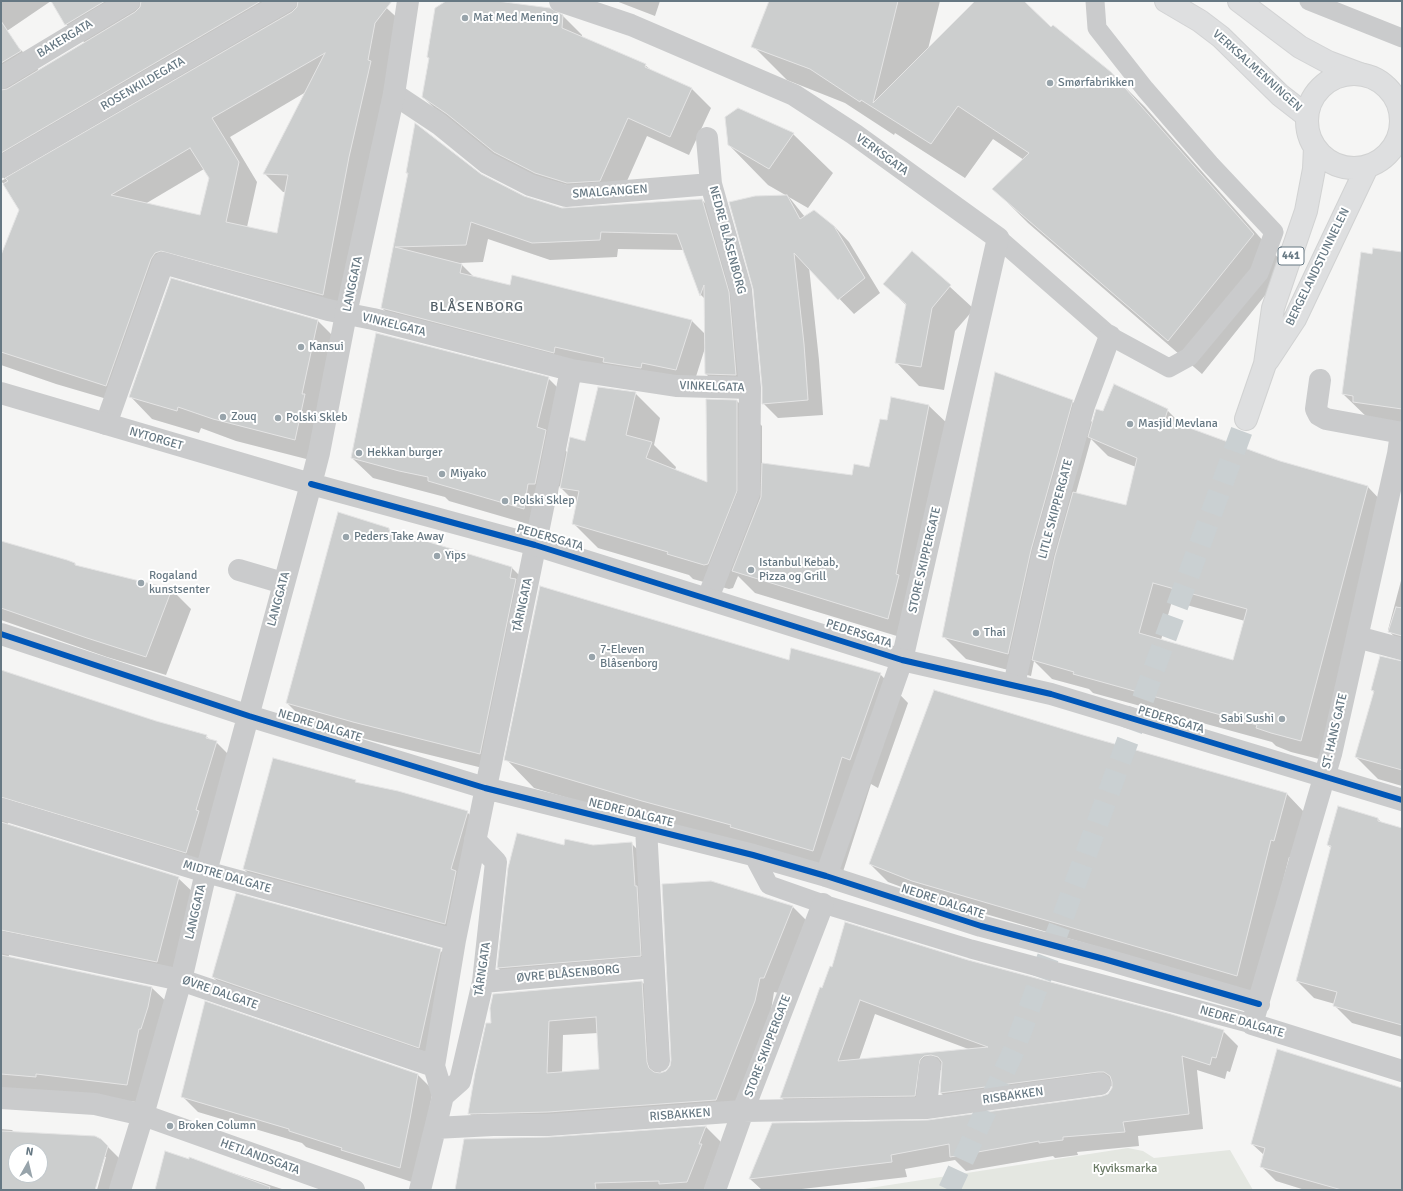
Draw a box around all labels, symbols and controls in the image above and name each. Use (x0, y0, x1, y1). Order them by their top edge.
place label: Mat Med Mening (473, 11, 559, 25)
marker: Mat Med Mening (460, 13, 470, 23)
street label: BAKERGATA (35, 17, 95, 61)
street label: VERKSALMENNINGEN (1209, 27, 1305, 115)
street label: ROSENKILDEGATA (98, 54, 188, 114)
place label: Smørfabrikken (1058, 76, 1134, 90)
marker: Smørfabrikken (1045, 78, 1055, 88)
street label: VERKSGATA (853, 131, 911, 179)
street label: SMALGANGEN (572, 182, 648, 202)
street label: NEDRE BLÅSENBORG (706, 184, 748, 296)
street label: BERGELANDSTUNNELEN (1283, 206, 1353, 328)
road number: 441 (1278, 247, 1304, 265)
street label: LANGGATA (340, 255, 366, 313)
district label: BLÅSENBORG (430, 299, 524, 315)
street label: VINKELGATA (361, 310, 427, 340)
place label: Kansui (309, 340, 344, 354)
marker: Kansui (296, 342, 306, 352)
street label: VINKELGATA (679, 379, 745, 395)
place label: Zouq (231, 410, 257, 424)
place label: Polski Skleb (286, 411, 348, 425)
marker: Zouq (218, 412, 228, 422)
marker: Polski Skleb (273, 413, 283, 423)
place label: Masjid Mevlana (1138, 417, 1218, 431)
marker: Masjid Mevlana (1125, 419, 1135, 429)
street label: NYTORGET (128, 424, 184, 454)
place label: Hekkan burger (367, 446, 442, 460)
marker: Hekkan burger (354, 448, 364, 458)
street label: LITLE SKIPPERGATE (1036, 457, 1076, 561)
place label: Miyako (450, 467, 486, 481)
marker: Miyako (437, 469, 447, 479)
place label: Polski Sklep (513, 494, 575, 508)
marker: Polski Sklep (500, 496, 510, 506)
street label: STORE SKIPPERGATE (906, 506, 944, 614)
street label: PEDERSGATA (515, 522, 585, 554)
place label: Peders Take Away (354, 530, 444, 544)
marker: Peders Take Away (341, 532, 351, 542)
place label: Yips (445, 549, 466, 563)
marker: Yips (432, 551, 442, 561)
place label: Istanbul Kebab, Pizza og Grill (759, 556, 839, 584)
marker: Istanbul Kebab, Pizza og Grill (746, 565, 756, 575)
place label: Rogaland kunstsenter (149, 569, 210, 597)
street label: LANGGATA (265, 570, 293, 628)
street label: TÅRNGATA (510, 577, 536, 633)
marker: Rogaland kunstsenter (136, 578, 146, 588)
street label: PEDERSGATA (824, 617, 894, 651)
place label: Thai (984, 626, 1006, 640)
marker: Thai (971, 628, 981, 638)
place label: 7-Eleven Blåsenborg (600, 643, 658, 671)
marker: 7-Eleven Blåsenborg (587, 652, 597, 662)
street label: ST. HANS GATE (1319, 692, 1351, 770)
street label: PEDERSGATA (1136, 703, 1206, 737)
street label: NEDRE DALGATE (276, 706, 364, 746)
place label: Sabi Sushi (1221, 712, 1274, 726)
marker: Sabi Sushi (1277, 714, 1287, 724)
street label: NEDRE DALGATE (587, 795, 675, 831)
street label: MIDTRE DALGATE (181, 858, 273, 896)
street label: NEDRE DALGATE (899, 882, 987, 922)
street label: LANGGATA (183, 883, 209, 941)
street label: TÅRNGATA (472, 941, 494, 997)
street label: ØVRE BLÅSENBORG (516, 962, 620, 986)
street label: ØVRE DALGATE (180, 973, 260, 1013)
street label: STORE SKIPPERGATE (742, 993, 794, 1099)
street label: NEDRE DALGATE (1198, 1003, 1286, 1041)
street label: RISBAKKEN (982, 1085, 1044, 1107)
street label: RISBAKKEN (649, 1106, 711, 1124)
place label: Broken Column (178, 1119, 256, 1133)
marker: Broken Column (165, 1121, 175, 1131)
street label: HETLANDSGATA (218, 1136, 302, 1178)
north arrow (8, 1143, 48, 1183)
text: N (25, 1145, 34, 1159)
park label: Kyviksmarka (1093, 1162, 1157, 1176)

